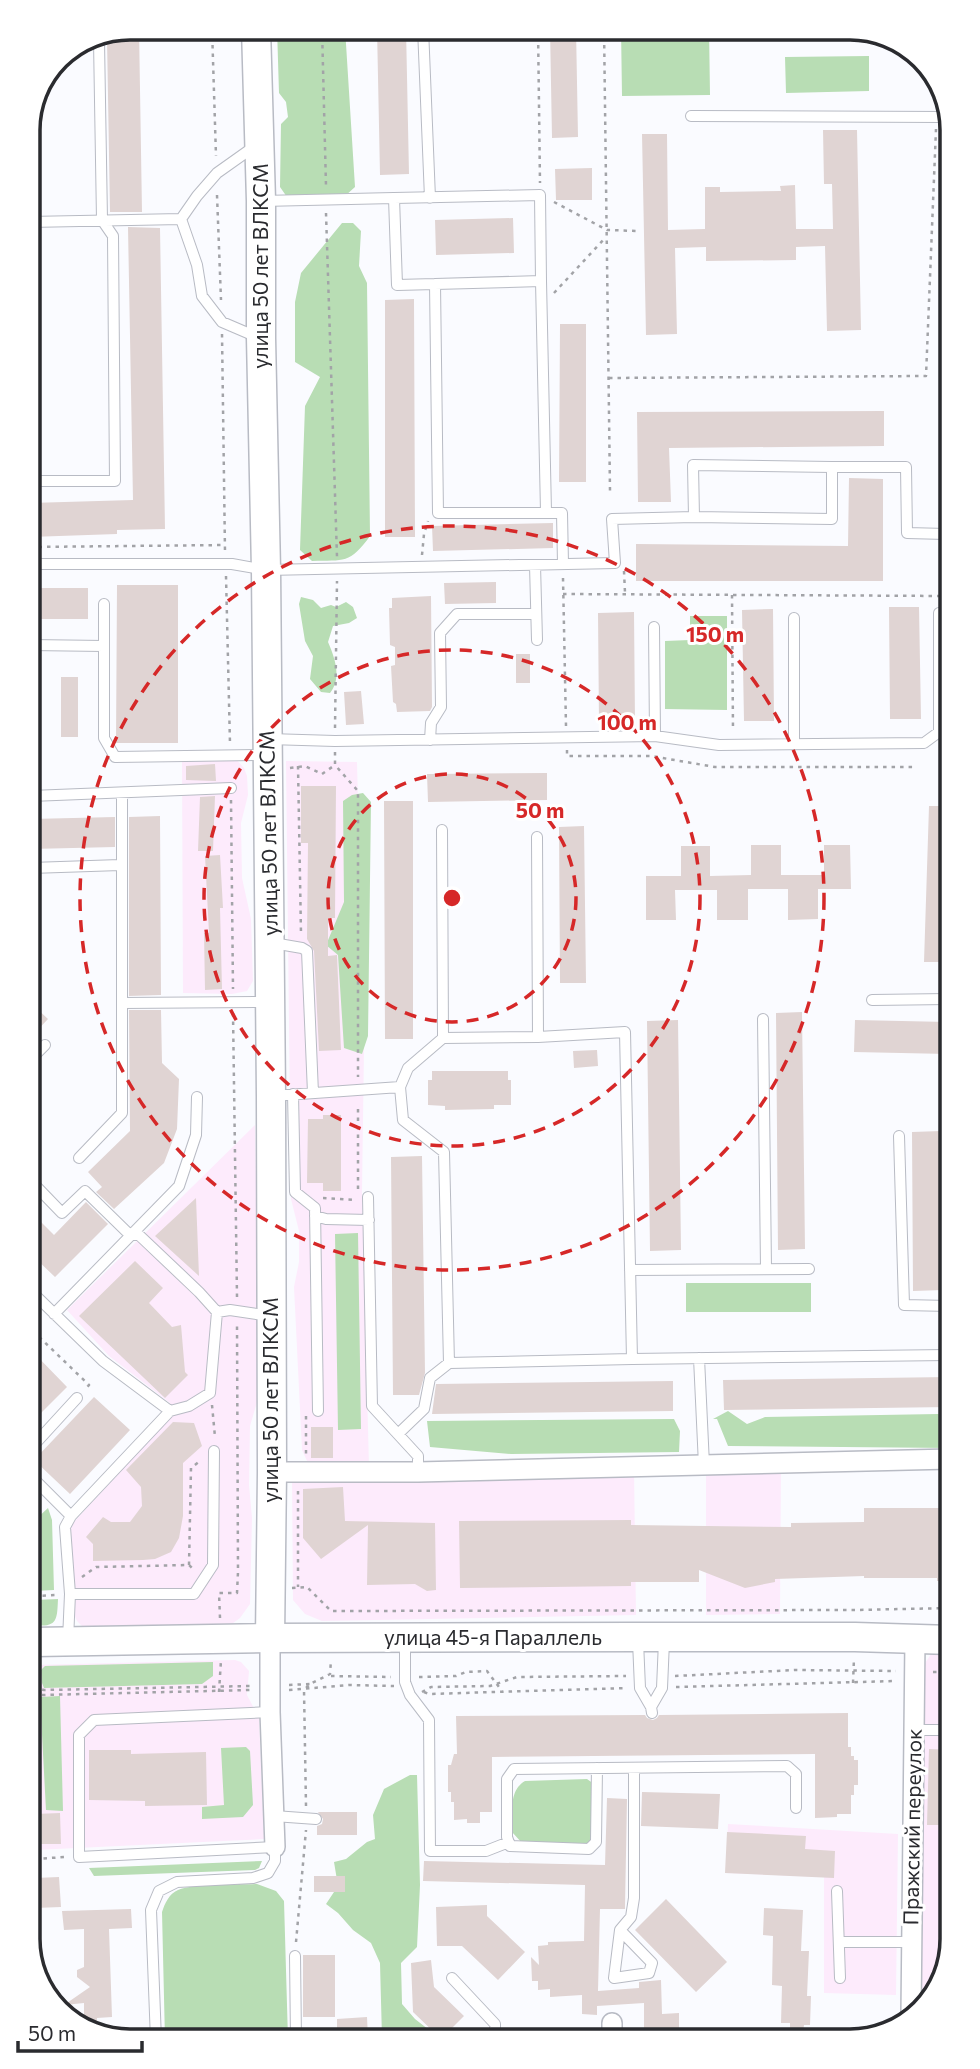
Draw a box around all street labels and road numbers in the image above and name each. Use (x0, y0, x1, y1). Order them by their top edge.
street label: улица 50 лет ВЛКСМ (247, 163, 272, 369)
street label: улица 50 лет ВЛКСМ (253, 730, 282, 936)
street label: улица 50 лет ВЛКСМ (257, 1297, 282, 1503)
street label: улица 45-я Параллель (384, 1624, 602, 1649)
street label: Пражский переулок (897, 1728, 926, 1926)

